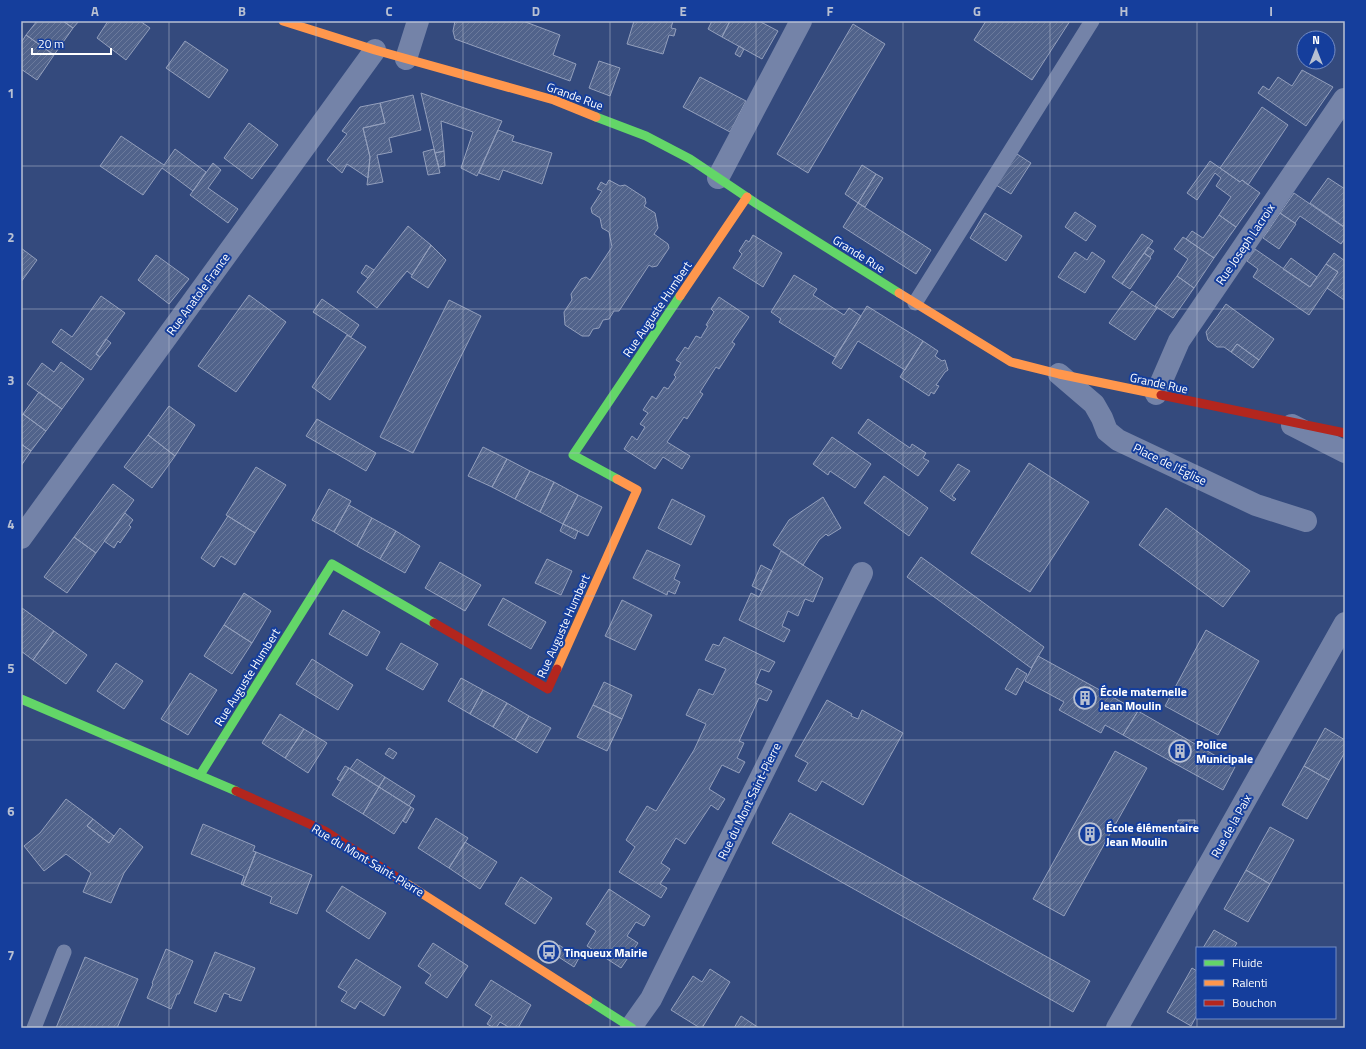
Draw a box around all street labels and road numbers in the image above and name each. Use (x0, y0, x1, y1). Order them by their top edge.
street label: Grande Rue (544, 77, 606, 115)
street label: Rue Joseph Lacroix (1211, 199, 1280, 289)
street label: Grande Rue (829, 230, 889, 278)
street label: Rue Anatole France (162, 249, 234, 339)
street label: Rue Auguste Humbert (618, 257, 697, 361)
street label: Grande Rue (1128, 368, 1190, 398)
street label: Place de l'Église (1130, 438, 1210, 490)
street label: Rue Auguste Humbert (531, 570, 595, 681)
street label: Rue Auguste Humbert (209, 624, 285, 730)
street label: Rue du Mont Saint-Pierre (712, 739, 786, 863)
street label: Rue de la Paix (1206, 790, 1257, 861)
street label: Rue du Mont Saint-Pierre (308, 819, 428, 901)

